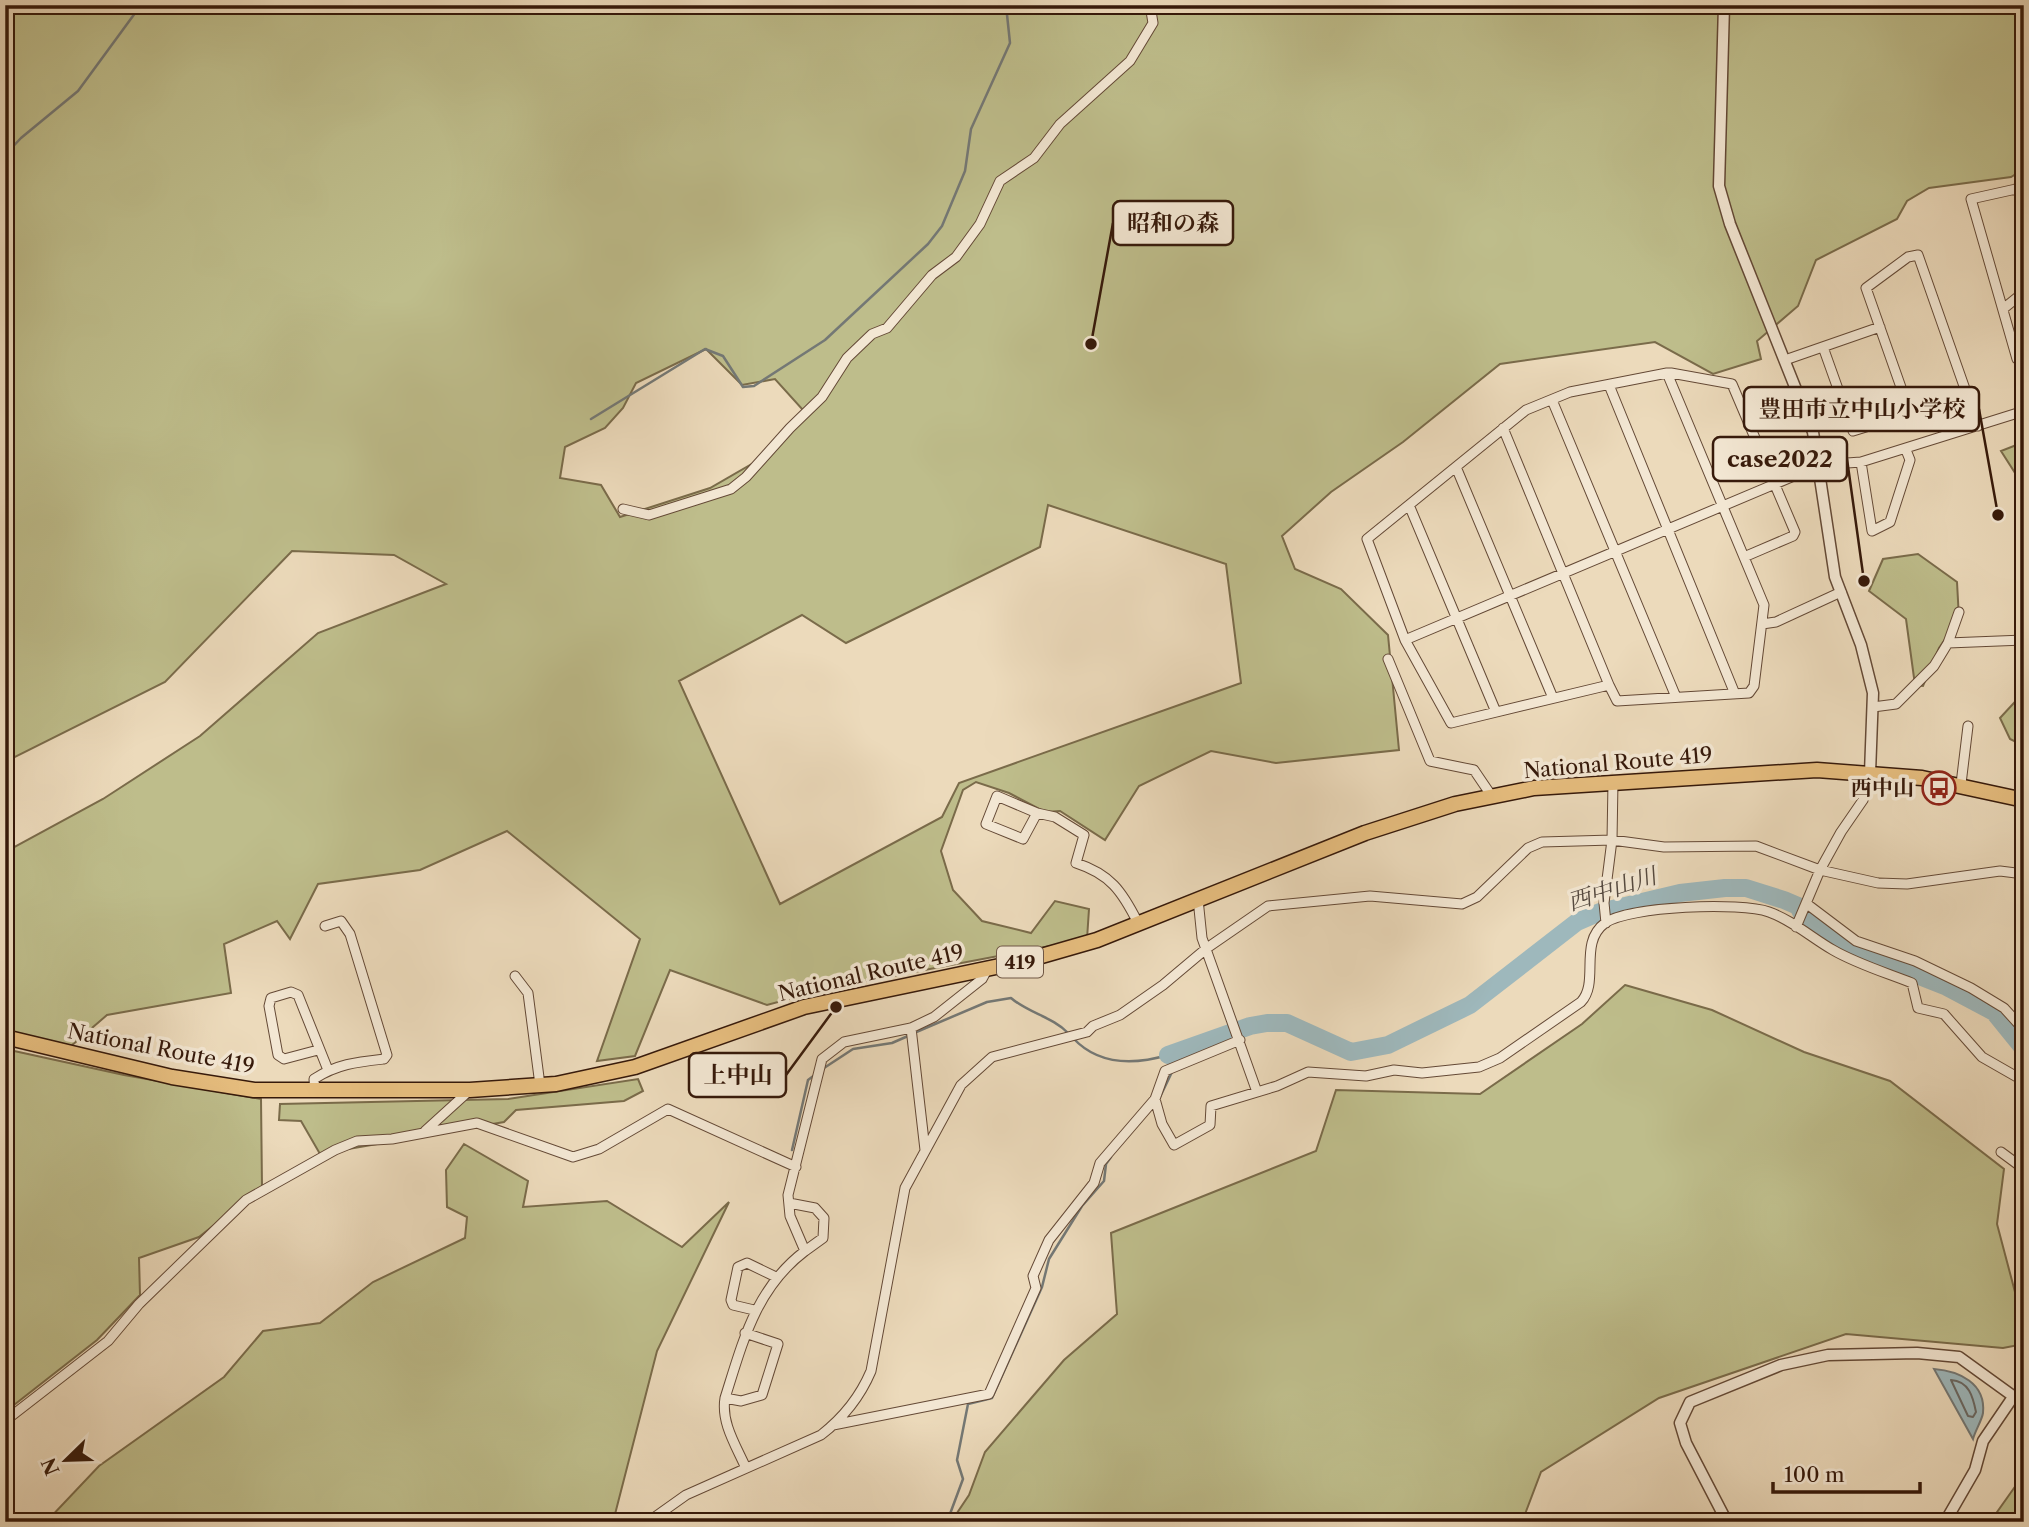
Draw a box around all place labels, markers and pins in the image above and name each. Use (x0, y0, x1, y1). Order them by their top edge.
callout: 昭和の森 (1113, 201, 1233, 245)
callout: 豊田市立中山小学校 (1744, 387, 1979, 431)
callout: case2022 (1713, 437, 1847, 481)
bus stop icon: 西中山 (1920, 769, 1958, 807)
place label: 西中山 (1851, 775, 1914, 800)
callout: 上中山 (689, 1053, 786, 1097)

